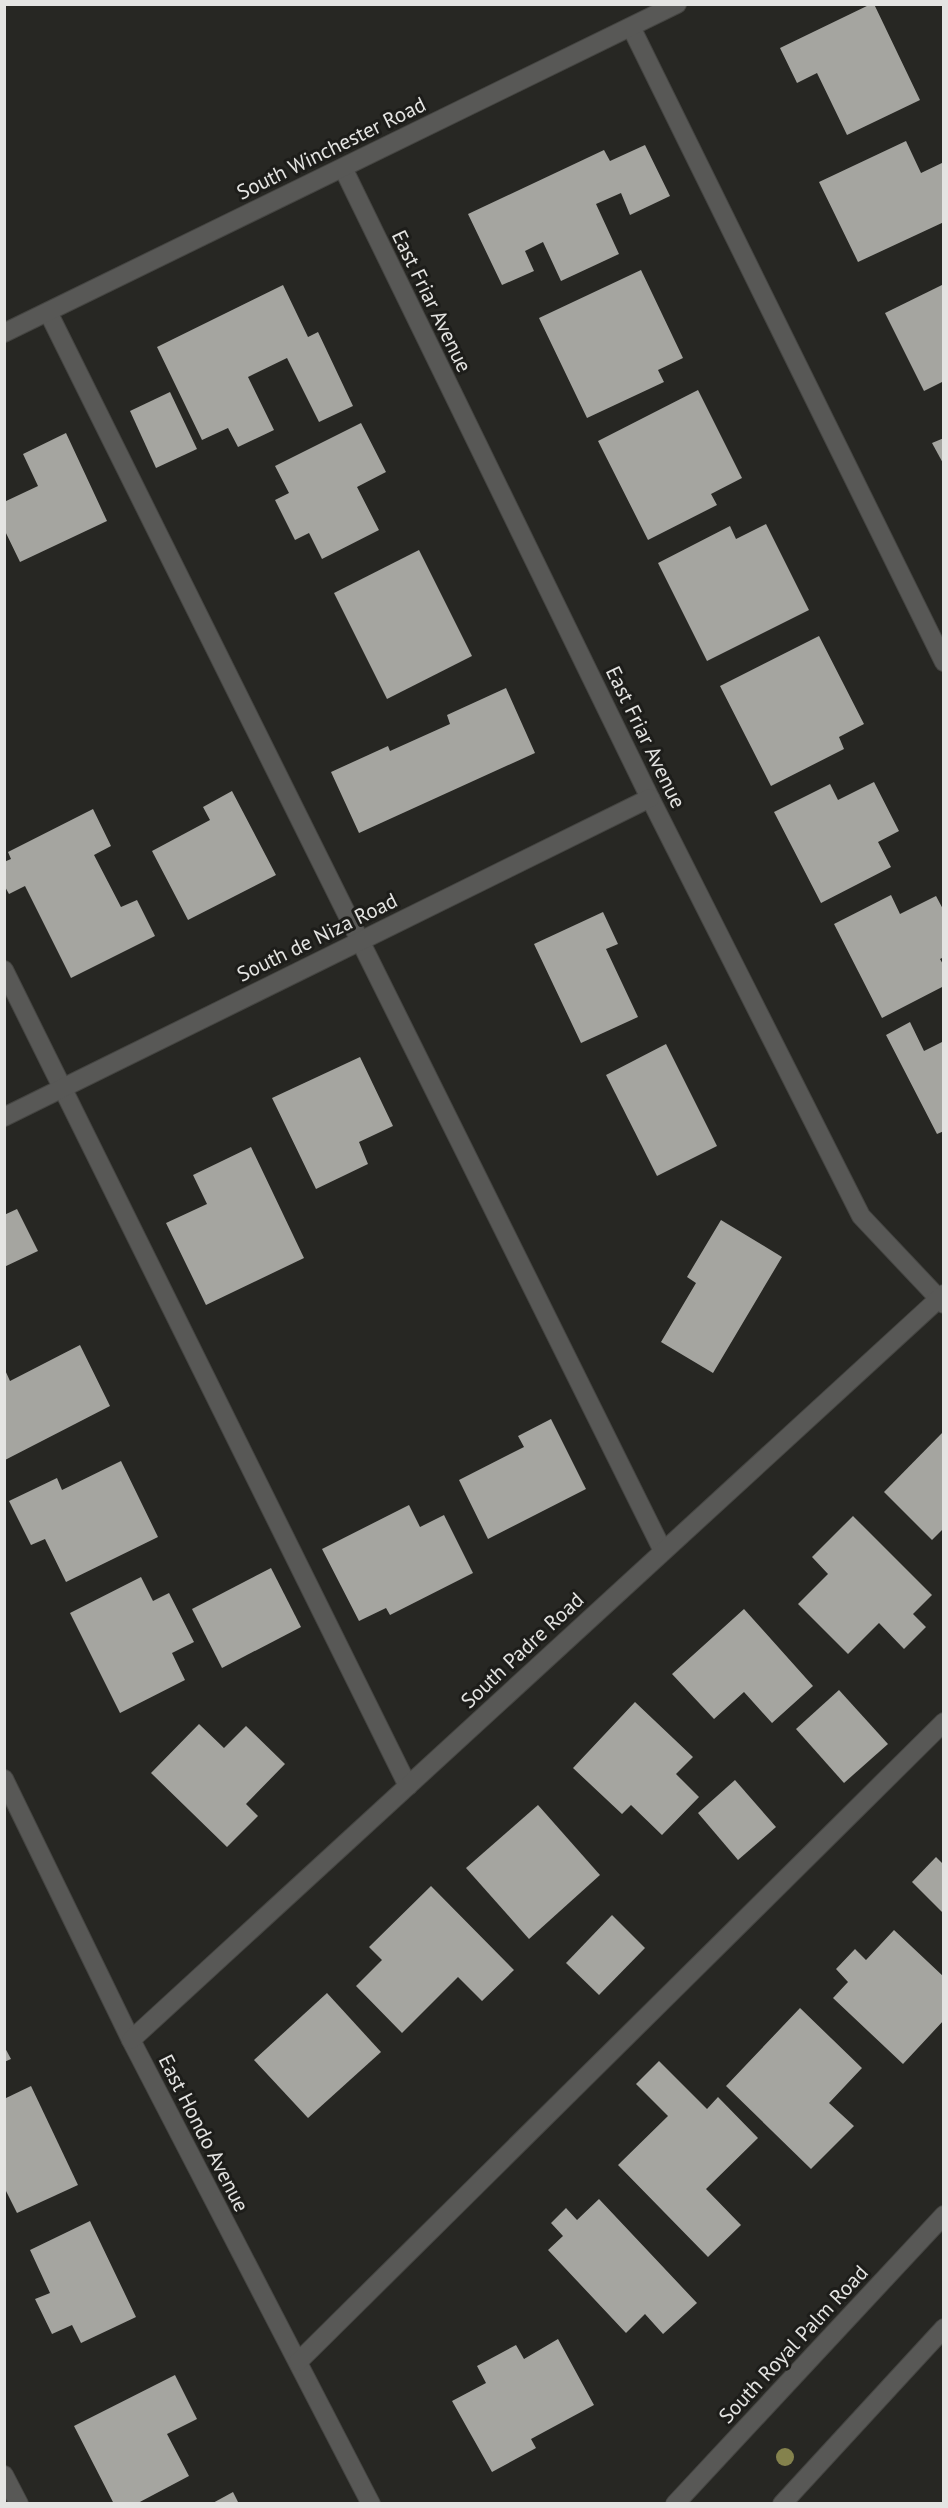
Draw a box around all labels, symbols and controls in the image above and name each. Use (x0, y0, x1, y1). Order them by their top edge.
street label: South Winchester Road (232, 90, 430, 206)
street label: East Friar Avenue (386, 225, 478, 377)
street label: East Friar Avenue (600, 661, 692, 813)
street label: South de Niza Road (232, 886, 402, 988)
street label: South Padre Road (455, 1586, 589, 1714)
street label: East Hondo Avenue (153, 2050, 255, 2216)
street label: South Royal Palm Road (713, 2259, 873, 2429)

